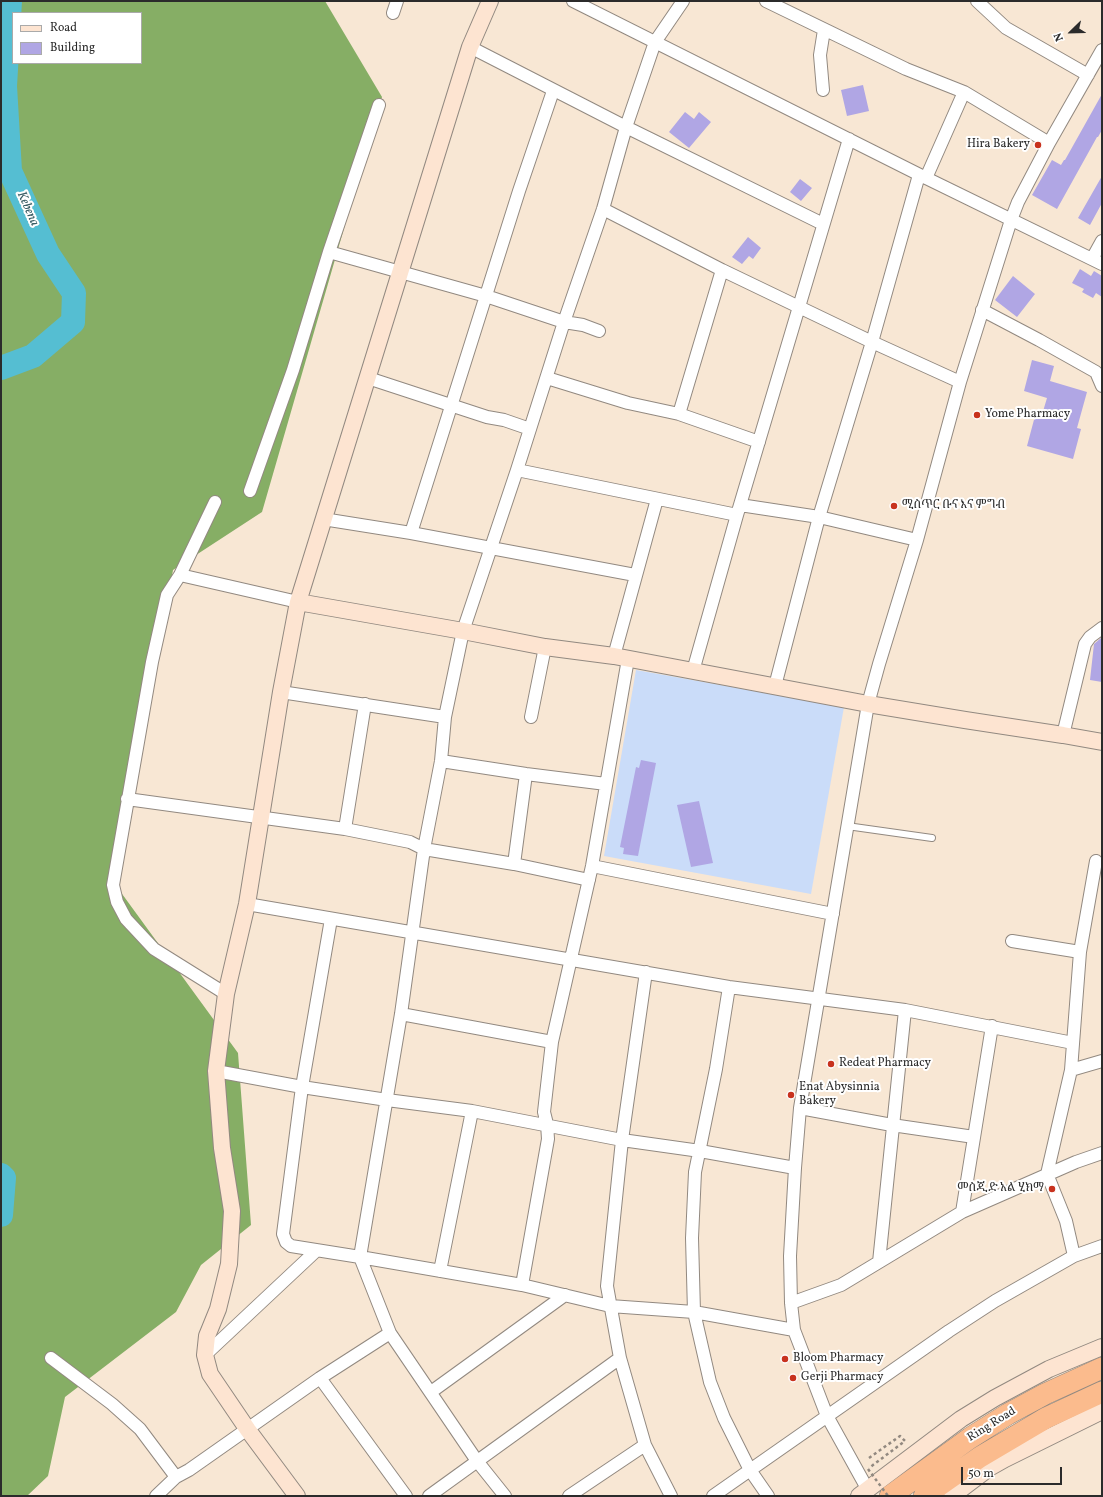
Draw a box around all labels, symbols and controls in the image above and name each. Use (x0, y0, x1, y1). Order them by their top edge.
legend (12, 12, 142, 64)
north arrow (1051, 12, 1091, 52)
text: Road (50, 20, 77, 36)
text: N (1051, 30, 1068, 43)
text: Building (50, 40, 95, 56)
place label: Hira Bakery (967, 138, 1030, 152)
marker: Hira Bakery (1033, 140, 1043, 150)
water label: Kebena (13, 189, 41, 229)
place label: Yome Pharmacy (985, 408, 1070, 422)
marker: Yome Pharmacy (972, 410, 982, 420)
place label: ሚስጥር ቡና እና ምግብ (902, 499, 1005, 513)
marker: ሚስጥር ቡና እና ምግብ (889, 501, 899, 511)
place label: Redeat Pharmacy (839, 1057, 931, 1071)
marker: Redeat Pharmacy (826, 1059, 836, 1069)
place label: Enat Abysinnia Bakery (799, 1081, 880, 1109)
marker: Enat Abysinnia Bakery (786, 1090, 796, 1100)
place label: መስጂድ አል ሂክማ (957, 1182, 1044, 1196)
marker: መስጂድ አል ሂክማ (1047, 1184, 1057, 1194)
place label: Bloom Pharmacy (793, 1352, 883, 1366)
marker: Bloom Pharmacy (780, 1354, 790, 1364)
place label: Gerji Pharmacy (801, 1371, 883, 1385)
marker: Gerji Pharmacy (788, 1373, 798, 1383)
street label: Ring Road (965, 1404, 1019, 1446)
scale bar (963, 1459, 1064, 1485)
text: 50 m (968, 1466, 994, 1482)

